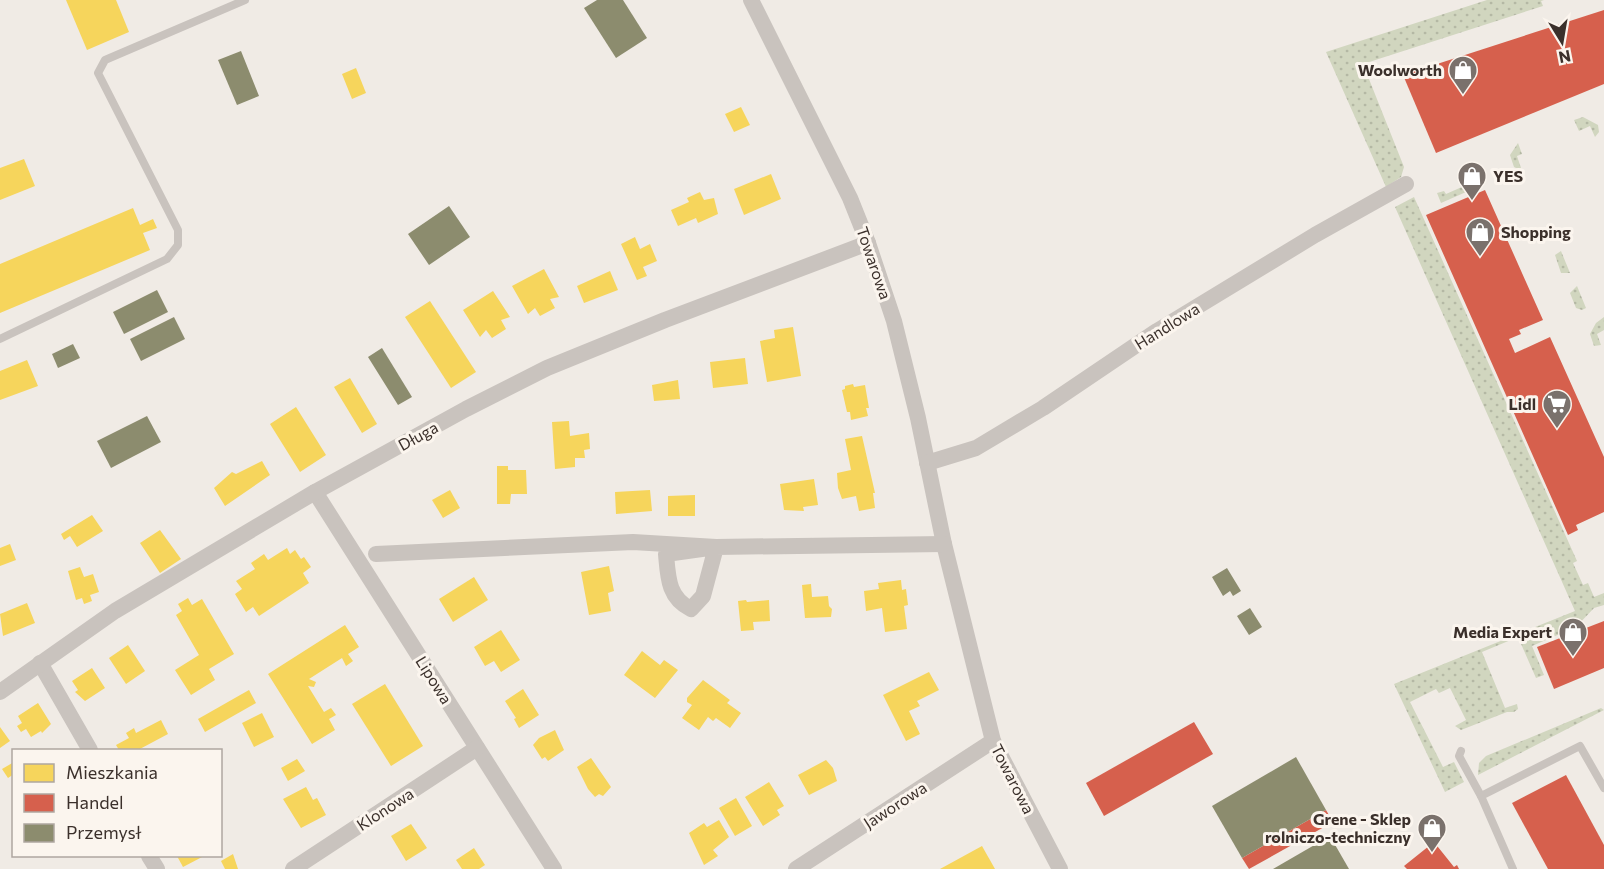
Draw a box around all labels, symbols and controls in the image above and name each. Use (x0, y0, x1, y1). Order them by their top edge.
north arrow (1532, 12, 1592, 72)
text: N (1557, 47, 1573, 68)
shop icon: Woolworth (1447, 54, 1479, 96)
place label: Woolworth (1358, 60, 1442, 79)
shop icon: YES (1456, 160, 1488, 202)
place label: YES (1493, 166, 1523, 185)
shop icon: Shopping (1464, 216, 1496, 258)
place label: Shopping (1501, 222, 1571, 241)
street label: Towarowa (853, 224, 896, 302)
street label: Handlowa (1131, 298, 1203, 353)
supermarket icon: Lidl (1541, 388, 1573, 430)
place label: Lidl (1509, 394, 1536, 413)
street label: Długa (395, 417, 441, 454)
shop icon: Media Expert (1557, 616, 1589, 658)
place label: Media Expert (1453, 622, 1552, 641)
street label: Lipowa (412, 652, 457, 707)
street label: Towarowa (988, 741, 1039, 817)
legend (12, 749, 222, 857)
text: Mieszkania (66, 761, 158, 783)
street label: Jaworowa (860, 777, 930, 832)
street label: Klonowa (353, 783, 417, 834)
text: Handel (66, 791, 124, 813)
place label: Grene - Sklep rolniczo-techniczny (1265, 809, 1411, 846)
shop icon: Grene - Sklep rolniczo-techniczny (1416, 812, 1448, 854)
text: Przemysł (66, 821, 142, 843)

